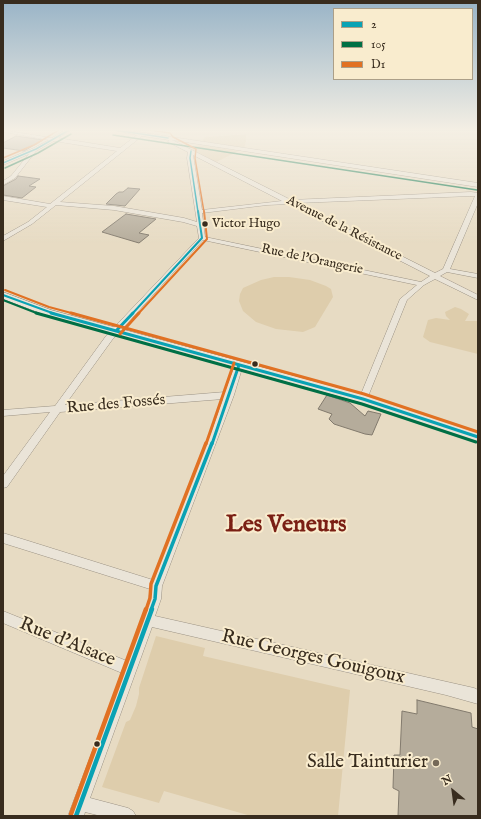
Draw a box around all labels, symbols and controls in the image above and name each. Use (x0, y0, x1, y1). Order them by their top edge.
legend (333, 8, 473, 80)
text: 2 (371, 17, 377, 32)
text: 105 (371, 37, 386, 52)
text: D1 (371, 57, 385, 72)
street label: Avenue de la Résistance (284, 193, 404, 265)
place label: Victor Hugo (212, 216, 280, 232)
marker: Victor Hugo (200, 219, 210, 229)
street label: Rue de l'Orangerie (260, 242, 364, 278)
unlabelled marker (250, 359, 260, 369)
street label: Rue des Fossés (66, 391, 166, 419)
district label: Les Veneurs (226, 512, 346, 540)
street label: Rue d'Alsace (16, 613, 118, 673)
street label: Rue Georges Gouigoux (219, 626, 407, 690)
unlabelled marker (92, 739, 102, 749)
place label: Salle Tainturier (307, 752, 428, 774)
marker: Salle Tainturier (431, 758, 441, 768)
north arrow (433, 771, 473, 811)
text: N (440, 772, 455, 789)

